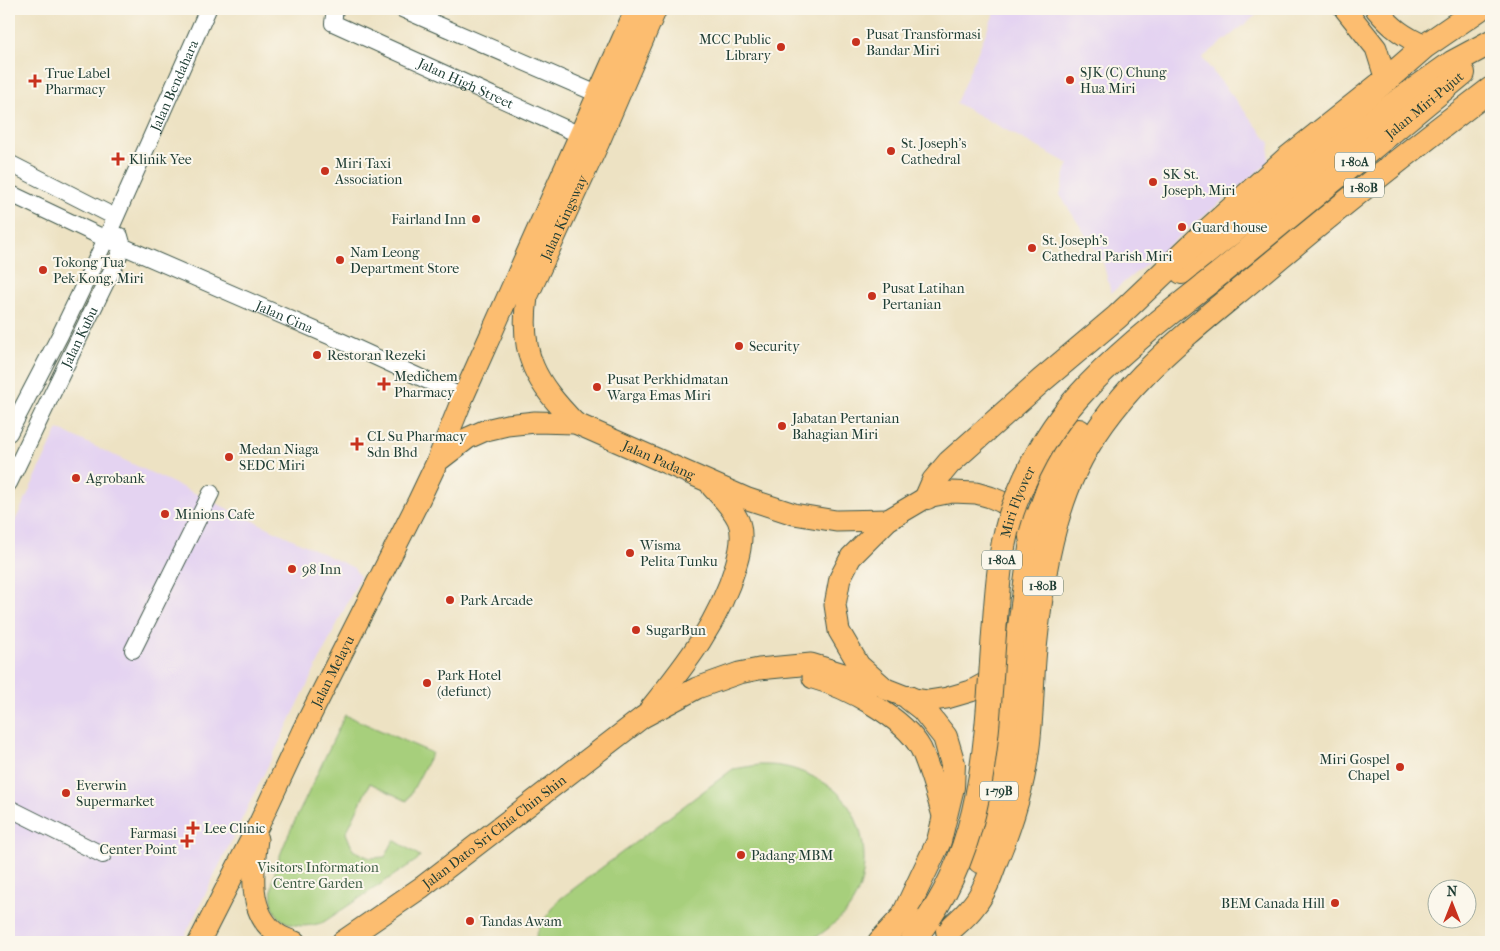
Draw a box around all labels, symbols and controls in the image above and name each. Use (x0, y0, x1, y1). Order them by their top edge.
place label: Pusat Transformasi Bandar Miri (866, 26, 981, 59)
place label: MCC Public Library (699, 31, 772, 64)
marker: Pusat Transformasi Bandar Miri (850, 36, 862, 48)
street label: Jalan Bendahara (147, 37, 202, 135)
marker: MCC Public Library (775, 41, 787, 53)
street label: Jalan High Street (414, 54, 516, 113)
place label: SJK (C) Chung Hua Miri (1080, 64, 1167, 97)
place label: True Label Pharmacy (45, 65, 110, 98)
street label: Jalan Miri-Pujut (1381, 68, 1467, 143)
marker: SJK (C) Chung Hua Miri (1064, 74, 1076, 86)
marker: True Label Pharmacy (29, 75, 41, 87)
place label: St. Joseph's Cathedral (901, 135, 966, 168)
marker: St. Joseph's Cathedral (885, 145, 897, 157)
place label: Klinik Yee (129, 151, 192, 168)
marker: Klinik Yee (111, 152, 125, 166)
road number: 1-80A (1335, 152, 1375, 172)
place label: Miri Taxi Association (334, 155, 402, 188)
marker: Miri Taxi Association (319, 165, 331, 177)
place label: SK St. Joseph, Miri (1162, 166, 1235, 199)
street label: Jalan Kingsway (537, 172, 592, 264)
marker: SK St. Joseph, Miri (1147, 176, 1159, 188)
road number: 1-80B (1344, 178, 1384, 198)
place label: Fairland Inn (391, 211, 466, 228)
marker: Fairland Inn (470, 213, 482, 225)
place label: Guard house (1192, 219, 1268, 236)
marker: Guard house (1176, 221, 1188, 233)
place label: St. Joseph's Cathedral Parish Miri (1042, 232, 1172, 265)
marker: St. Joseph's Cathedral Parish Miri (1026, 242, 1038, 254)
place label: Nam Leong Department Store (350, 244, 459, 277)
place label: Tokong Tua Pek Kong, Miri (53, 254, 144, 287)
marker: Nam Leong Department Store (334, 254, 346, 266)
marker: Tokong Tua Pek Kong, Miri (37, 264, 49, 276)
place label: Pusat Latihan Pertanian (882, 280, 965, 313)
marker: Pusat Latihan Pertanian (866, 290, 878, 302)
street label: Jalan Cina (252, 297, 316, 337)
street label: Jalan Kubu (57, 304, 102, 372)
place label: Security (749, 338, 800, 355)
marker: Security (733, 340, 745, 352)
place label: Restoran Rezeki (327, 347, 426, 364)
marker: Restoran Rezeki (311, 349, 323, 361)
place label: Medichem Pharmacy (394, 368, 458, 401)
place label: Pusat Perkhidmatan Warga Emas Miri (606, 371, 728, 404)
marker: Medichem Pharmacy (378, 378, 390, 390)
marker: Pusat Perkhidmatan Warga Emas Miri (591, 381, 603, 393)
place label: Jabatan Pertanian Bahagian Miri (791, 410, 899, 443)
marker: Jabatan Pertanian Bahagian Miri (776, 420, 788, 432)
place label: CL Su Pharmacy Sdn Bhd (367, 428, 467, 461)
street label: Jalan Padang (619, 437, 698, 484)
marker: CL Su Pharmacy Sdn Bhd (351, 438, 363, 450)
place label: Medan Niaga SEDC Miri (239, 441, 319, 474)
marker: Medan Niaga SEDC Miri (223, 451, 235, 463)
street label: Miri Flyover (997, 464, 1039, 539)
place label: Agrobank (85, 470, 145, 487)
marker: Agrobank (70, 472, 82, 484)
place label: Minions Cafe (175, 506, 255, 523)
marker: Minions Cafe (159, 508, 171, 520)
place label: Wisma Pelita Tunku (639, 537, 718, 570)
marker: Wisma Pelita Tunku (624, 547, 636, 559)
road number: 1-80A (982, 550, 1022, 570)
place label: 98 Inn (302, 561, 341, 578)
marker: 98 Inn (286, 563, 298, 575)
road number: 1-80B (1023, 576, 1063, 596)
place label: Park Arcade (460, 592, 533, 609)
marker: Park Arcade (444, 594, 456, 606)
place label: SugarBun (646, 622, 706, 639)
marker: SugarBun (630, 624, 642, 636)
street label: Jalan Melayu (307, 633, 358, 711)
place label: Park Hotel (defunct) (437, 667, 502, 700)
marker: Park Hotel (defunct) (421, 677, 433, 689)
place label: Miri Gospel Chapel (1319, 751, 1390, 784)
marker: Miri Gospel Chapel (1394, 761, 1406, 773)
street label: Jalan Dato Sri Chia Chin Shin (418, 771, 570, 893)
place label: Everwin Supermarket (76, 777, 154, 810)
road number: 1-79B (980, 781, 1018, 800)
marker: Everwin Supermarket (60, 787, 72, 799)
place label: Lee Clinic (204, 820, 265, 837)
marker: Lee Clinic (186, 821, 200, 835)
place label: Farmasi Center Point (99, 825, 177, 858)
marker: Farmasi Center Point (181, 835, 193, 847)
place label: Padang MBM (751, 847, 833, 864)
marker: Padang MBM (735, 849, 747, 861)
park label: Visitors Information Centre Garden (256, 859, 379, 892)
north arrow (1428, 878, 1478, 928)
text: N (1447, 883, 1458, 900)
place label: BEM Canada Hill (1221, 895, 1325, 912)
marker: BEM Canada Hill (1329, 897, 1341, 909)
place label: Tandas Awam (480, 913, 562, 930)
marker: Tandas Awam (464, 915, 476, 927)

